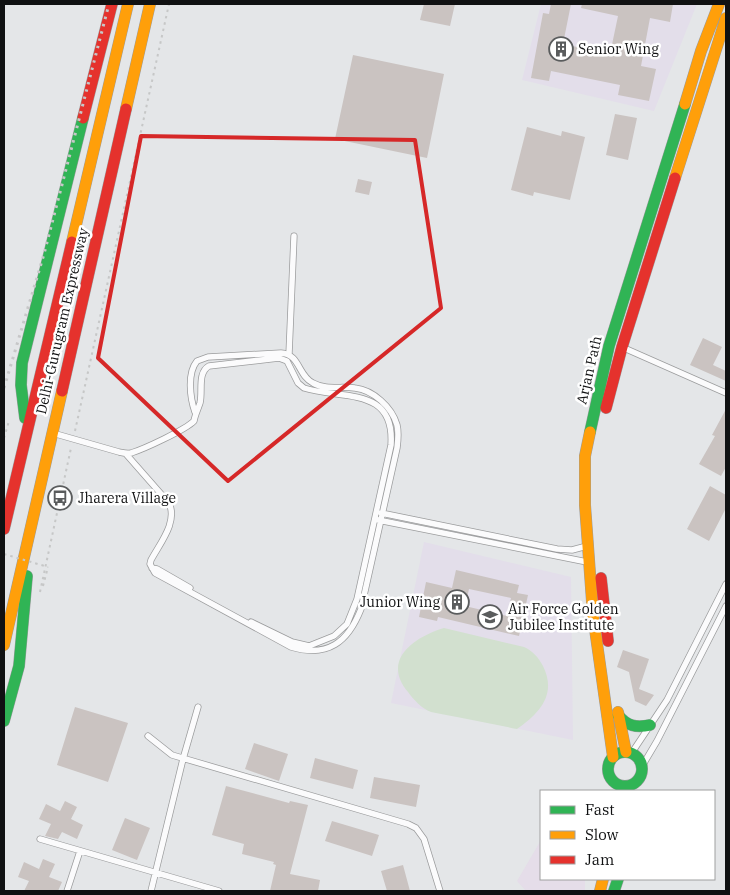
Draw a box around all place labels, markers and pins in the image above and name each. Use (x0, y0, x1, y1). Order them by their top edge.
building icon: Senior Wing (548, 36, 574, 62)
place label: Senior Wing (578, 40, 659, 58)
bus stop icon: Jharera Village (47, 485, 73, 511)
place label: Jharera Village (78, 489, 176, 507)
building icon: Junior Wing (444, 589, 470, 615)
place label: Junior Wing (360, 593, 440, 611)
place label: Air Force Golden Jubilee Institute (508, 600, 619, 634)
school or university icon: Air Force Golden Jubilee Institute (477, 604, 503, 630)

